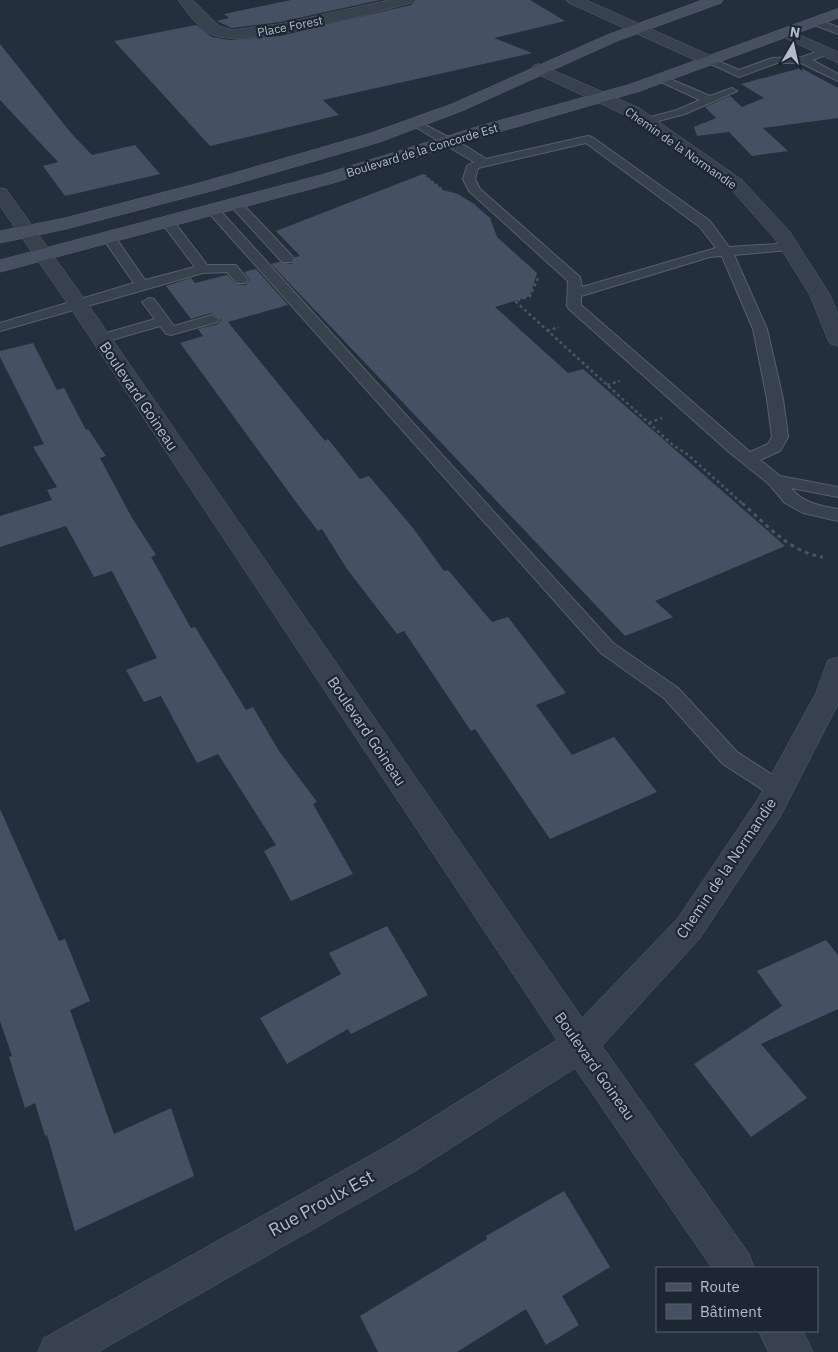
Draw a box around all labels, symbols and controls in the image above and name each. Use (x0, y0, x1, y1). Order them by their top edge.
street label: Place Forest (256, 12, 324, 40)
north arrow (768, 20, 818, 70)
text: N (789, 22, 801, 42)
street label: Chemin de la Normandie (622, 104, 740, 192)
street label: Boulevard de la Concorde Est (344, 120, 500, 180)
street label: Boulevard Goineau (95, 338, 183, 454)
street label: Boulevard Goineau (323, 673, 411, 789)
street label: Chemin de la Normandie (672, 794, 780, 942)
street label: Boulevard Goineau (551, 1008, 639, 1124)
street label: Rue Proulx Est (264, 1165, 378, 1241)
legend (656, 1267, 818, 1332)
text: Route (700, 1277, 740, 1296)
text: Bâtiment (700, 1302, 762, 1321)

